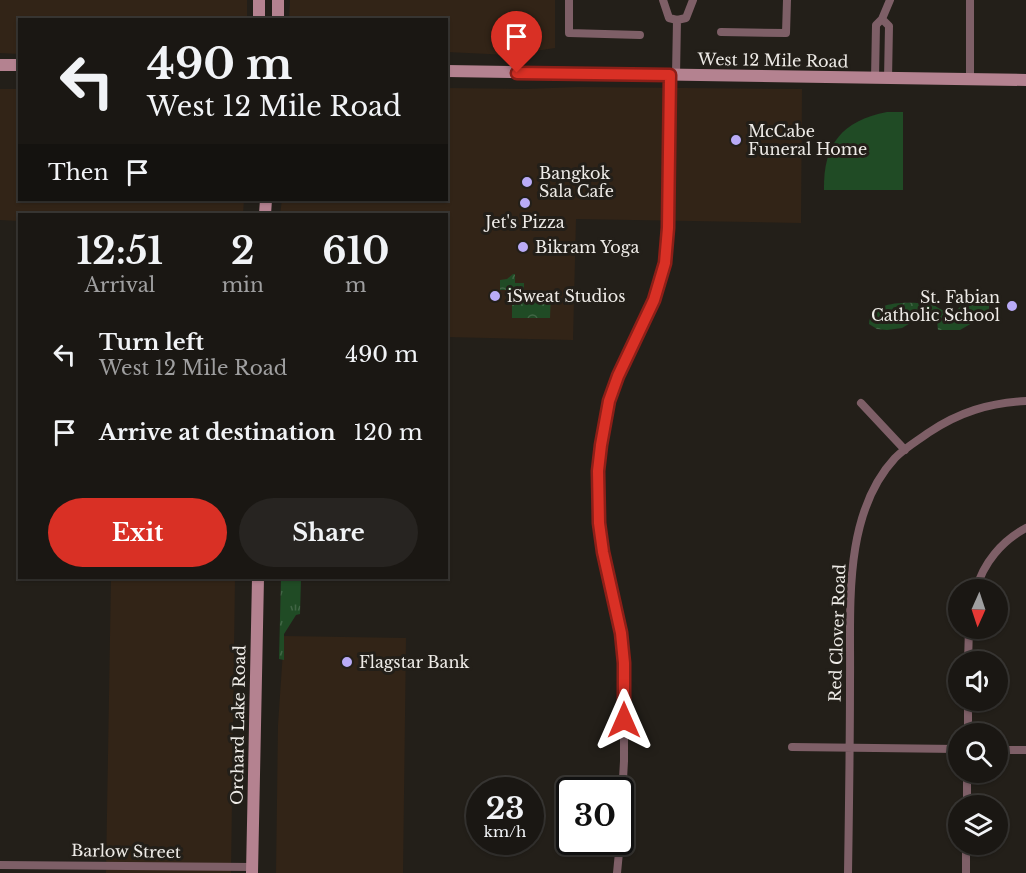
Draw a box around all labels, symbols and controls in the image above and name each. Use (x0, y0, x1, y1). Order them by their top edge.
pin (491, 11, 542, 73)
icon: arrive (500, 20, 533, 53)
text: 490 m (147, 38, 293, 90)
icon: left (48, 42, 126, 120)
street label: West 12 Mile Road (696, 49, 849, 71)
text: West 12 Mile Road (147, 90, 401, 123)
place label: McCabe Funeral Home (748, 121, 867, 159)
marker: McCabe Funeral Home (729, 133, 743, 147)
icon: arrive (121, 156, 154, 189)
text: Then (48, 159, 109, 186)
place label: Bangkok Sala Cafe (539, 163, 614, 201)
marker: Bangkok Sala Cafe (520, 175, 534, 189)
marker: Jet's Pizza (518, 196, 532, 210)
place label: Jet's Pizza (483, 212, 565, 232)
text: 12:51 (77, 229, 163, 274)
text: 2 (231, 229, 254, 274)
text: 610 (322, 229, 389, 274)
place label: Bikram Yoga (535, 237, 639, 257)
marker: Bikram Yoga (516, 240, 530, 254)
text: Arrival (84, 273, 155, 297)
text: min (222, 273, 264, 297)
text: m (345, 273, 367, 297)
place label: iSweat Studios (507, 286, 626, 306)
place label: St. Fabian Catholic School (871, 287, 1000, 325)
marker: iSweat Studios (488, 289, 502, 303)
marker: St. Fabian Catholic School (1005, 299, 1019, 313)
text: Turn left (99, 329, 204, 356)
icon: left (48, 338, 81, 371)
text: 490 m (345, 341, 418, 368)
text: West 12 Mile Road (99, 356, 287, 380)
icon: arrive (48, 416, 81, 449)
text: Arrive at destination (99, 419, 336, 446)
text: 120 m (354, 419, 423, 446)
button: Exit (48, 498, 227, 567)
button: Share (239, 498, 418, 567)
street label: Red Clover Road (825, 563, 849, 702)
north arrow (948, 579, 1008, 639)
map controls (948, 579, 1008, 855)
street label: Orchard Lake Road (227, 645, 249, 805)
button: sound (948, 651, 1008, 711)
place label: Flagstar Bank (359, 652, 470, 672)
marker: Flagstar Bank (340, 655, 354, 669)
position arrow (592, 688, 656, 752)
button: search (948, 723, 1008, 783)
speed limit sign: 30 (556, 777, 634, 855)
text: 23 (486, 790, 524, 827)
button: layers (948, 795, 1008, 855)
text: km/h (484, 822, 526, 841)
street label: Barlow Street (71, 840, 181, 862)

